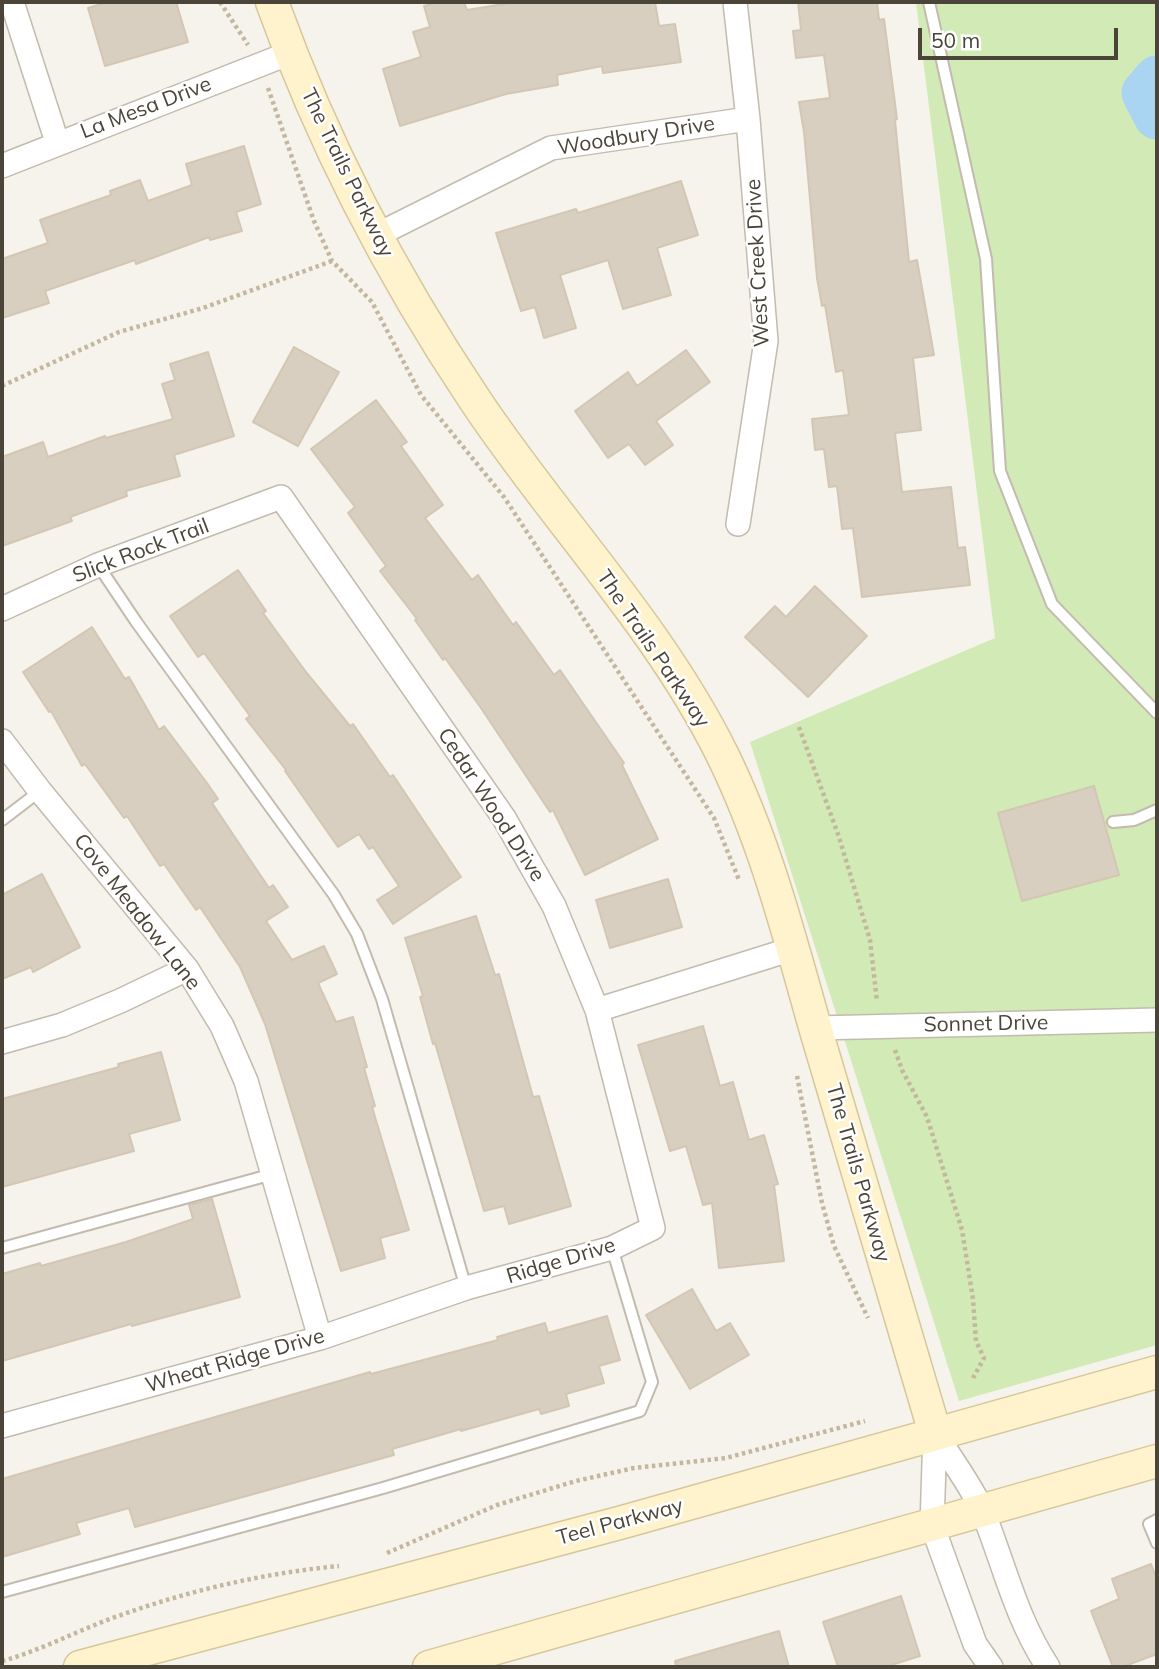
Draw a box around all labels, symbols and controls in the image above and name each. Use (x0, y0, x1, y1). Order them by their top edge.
scale bar (921, 14, 1120, 58)
text: 50 m (931, 27, 980, 53)
street label: La Mesa Drive (77, 71, 215, 145)
street label: The Trails Parkway (295, 85, 399, 261)
street label: Woodbury Drive (555, 111, 717, 161)
street label: West Creek Drive (741, 178, 775, 348)
street label: Slick Rock Trail (69, 513, 213, 589)
street label: The Trails Parkway (591, 565, 715, 733)
street label: Cedar Wood Drive (432, 723, 550, 887)
street label: Cove Meadow Lane (68, 829, 206, 995)
street label: Sonnet Drive (923, 1010, 1049, 1038)
street label: The Trails Parkway (820, 1081, 896, 1265)
street label: Ridge Drive (504, 1233, 618, 1289)
street label: Wheat Ridge Drive (143, 1323, 327, 1399)
street label: Teel Parkway (554, 1493, 686, 1551)

